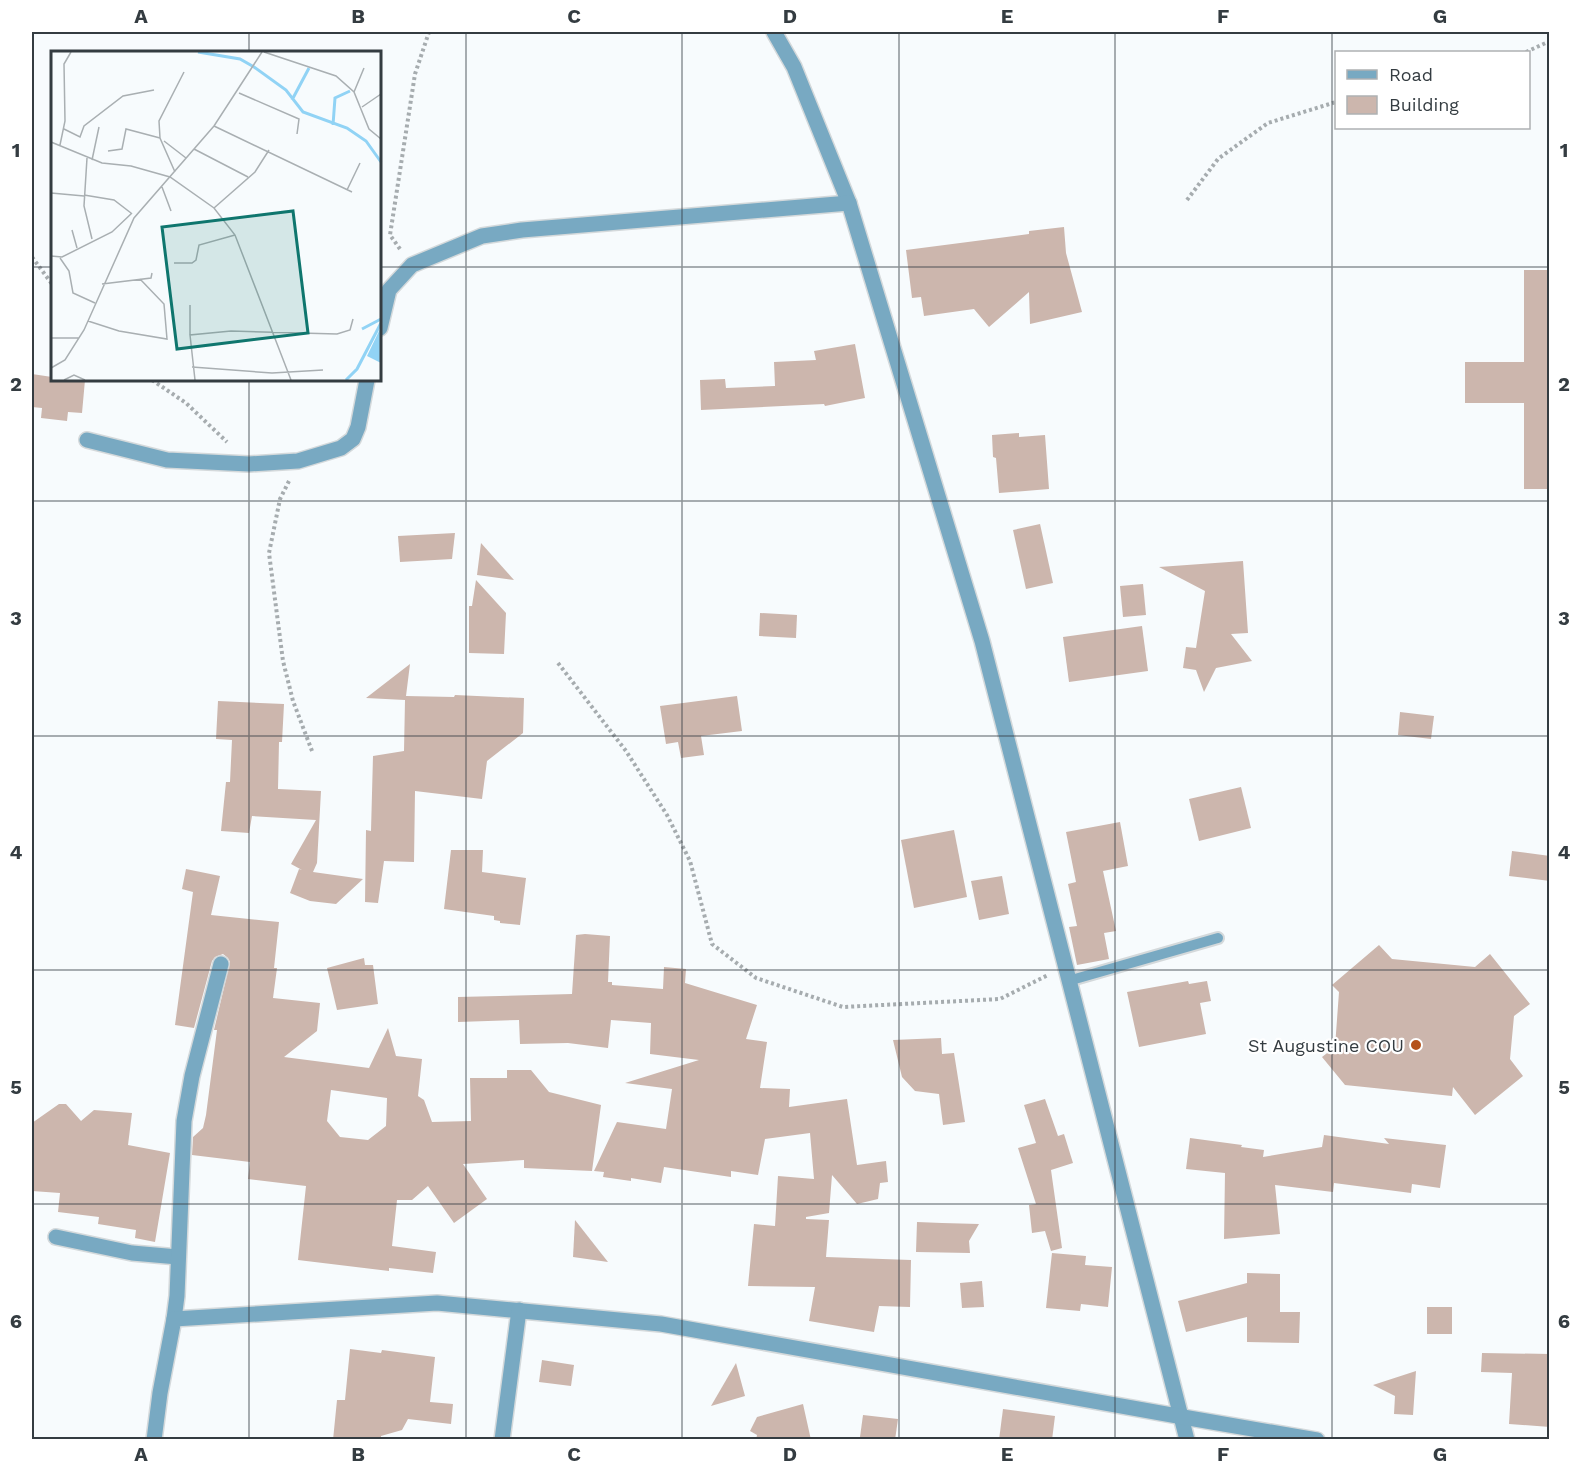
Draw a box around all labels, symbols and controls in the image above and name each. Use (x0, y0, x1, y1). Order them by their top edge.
text: A (134, 4, 148, 28)
text: B (351, 4, 365, 28)
text: C (567, 4, 581, 28)
text: D (783, 4, 797, 28)
text: E (1001, 4, 1013, 28)
text: F (1217, 4, 1229, 28)
text: G (1433, 4, 1447, 28)
inset map (51, 51, 381, 381)
legend (1335, 51, 1530, 129)
text: Road (1389, 64, 1433, 85)
text: Building (1389, 94, 1459, 115)
text: 1 (12, 138, 20, 162)
text: 1 (1560, 138, 1568, 162)
text: 2 (10, 372, 22, 396)
text: 2 (1558, 372, 1570, 396)
text: 3 (10, 606, 22, 630)
text: 3 (1558, 606, 1570, 630)
text: 4 (10, 840, 23, 864)
text: 4 (1558, 840, 1571, 864)
place label: St Augustine COU (1248, 1035, 1404, 1056)
marker: St Augustine COU (1409, 1038, 1423, 1052)
text: 5 (10, 1075, 22, 1099)
text: 5 (1558, 1075, 1570, 1099)
text: 6 (10, 1309, 22, 1333)
text: 6 (1558, 1309, 1570, 1333)
text: A (134, 1442, 148, 1466)
text: B (351, 1442, 365, 1466)
text: C (567, 1442, 581, 1466)
text: D (783, 1442, 797, 1466)
text: E (1001, 1442, 1013, 1466)
text: F (1217, 1442, 1229, 1466)
text: G (1433, 1442, 1447, 1466)

